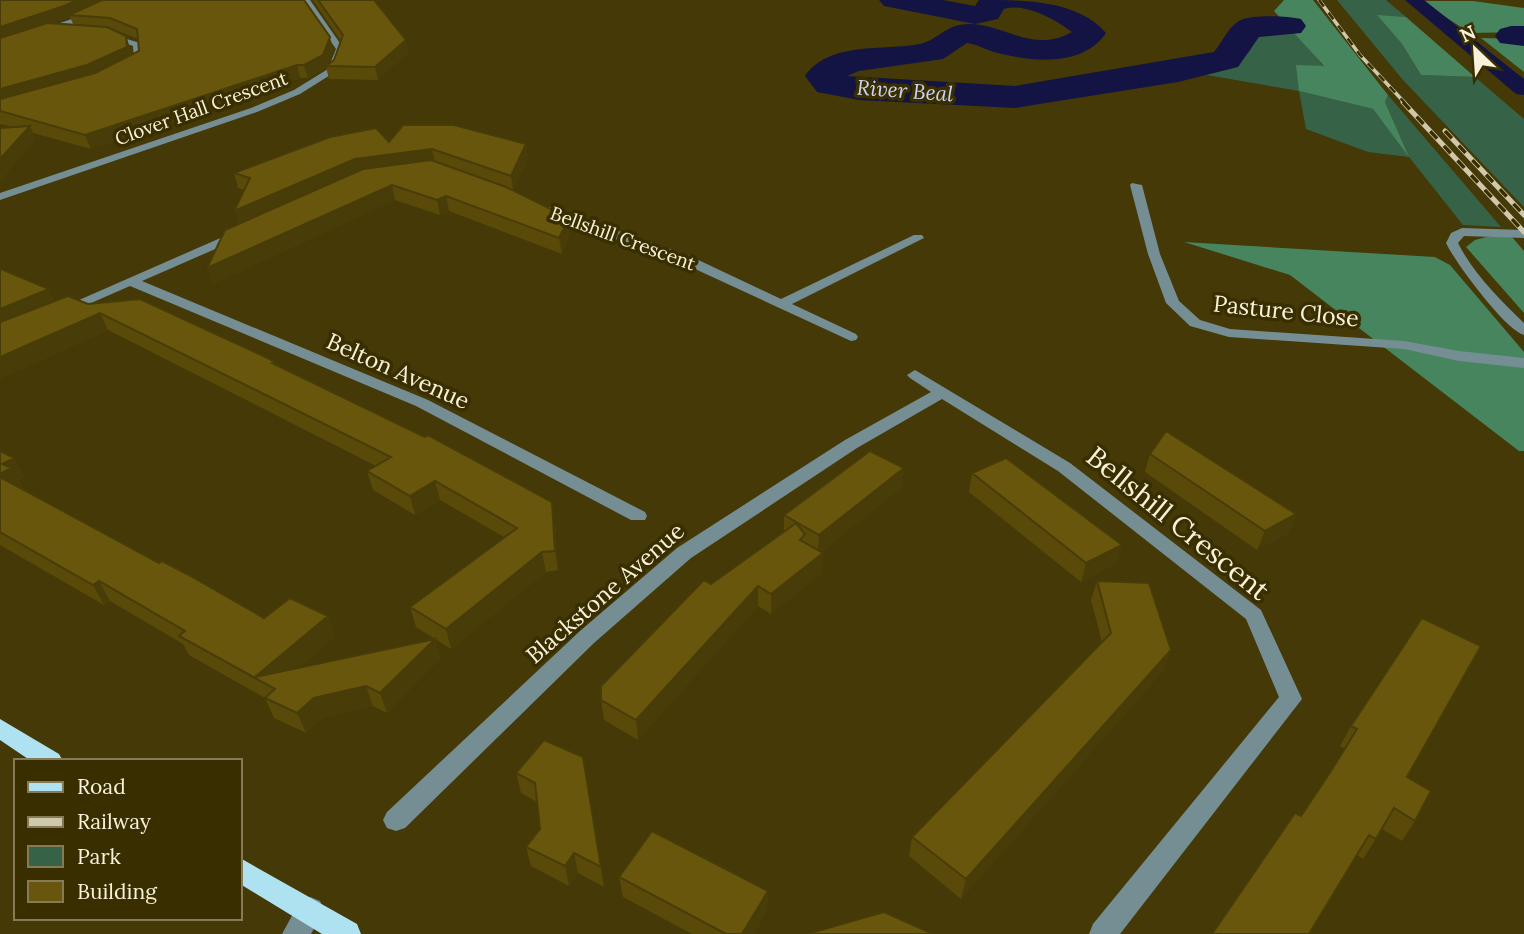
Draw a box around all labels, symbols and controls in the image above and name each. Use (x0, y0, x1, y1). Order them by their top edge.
north arrow (1440, 14, 1510, 84)
text: N (1456, 19, 1480, 48)
street label: Clover Hall Crescent (111, 65, 291, 150)
water label: River Beal (856, 74, 954, 107)
street label: Bellshill Crescent (547, 201, 699, 276)
street label: Pasture Close (1212, 288, 1360, 333)
street label: Belton Avenue (322, 326, 474, 415)
street label: Bellshill Crescent (1079, 438, 1277, 608)
street label: Blackstone Avenue (520, 516, 690, 669)
legend (14, 759, 242, 920)
text: Road (77, 773, 126, 800)
text: Railway (77, 808, 151, 835)
text: Park (77, 843, 121, 870)
text: Building (77, 878, 157, 905)

